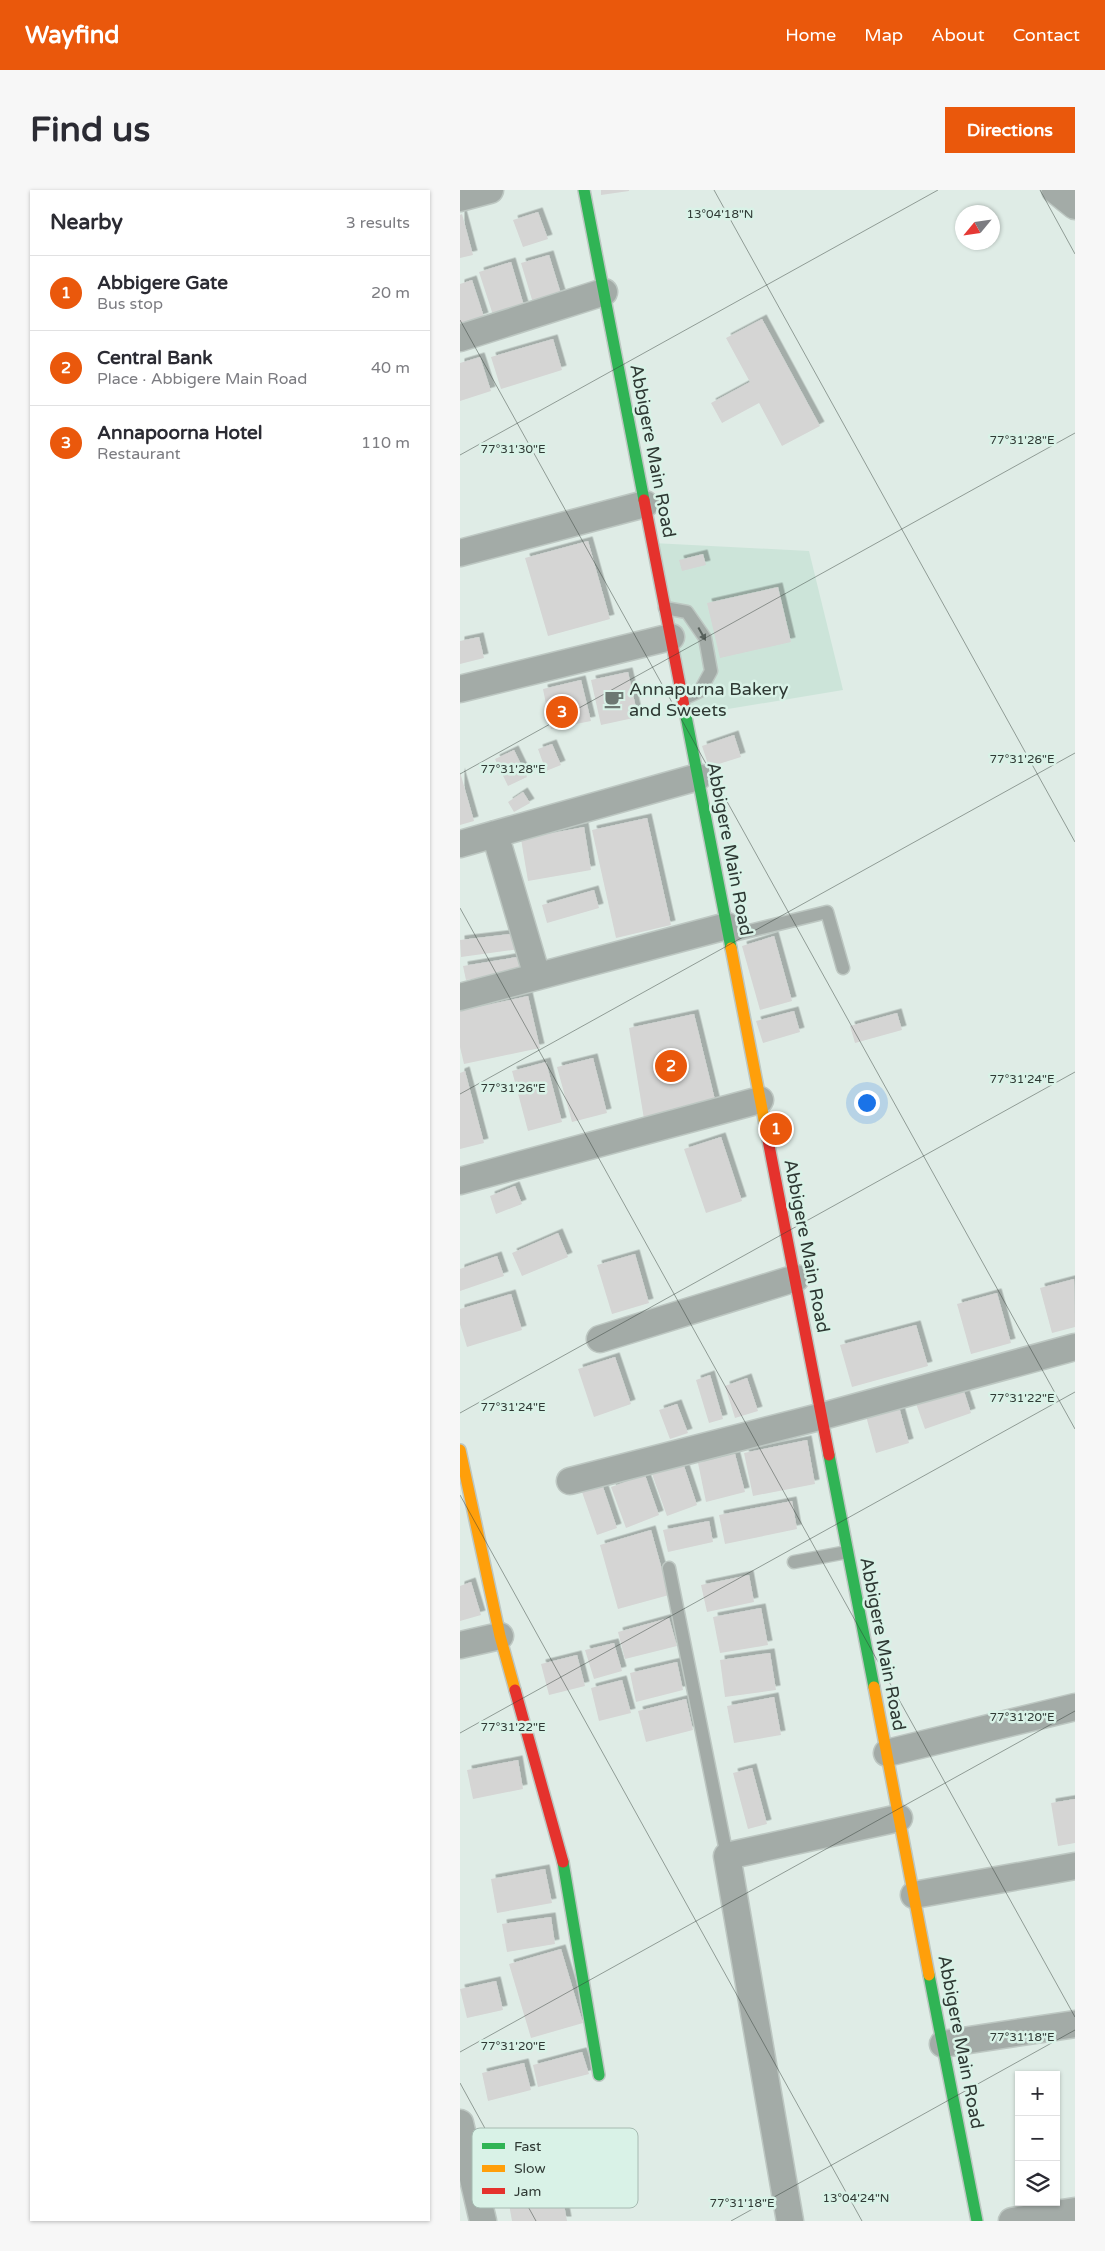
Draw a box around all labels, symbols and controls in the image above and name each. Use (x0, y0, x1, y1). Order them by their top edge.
text: Wayfind (25, 21, 120, 50)
text: Home (785, 24, 836, 46)
text: Map (864, 24, 903, 46)
text: About (931, 24, 985, 46)
text: Contact (1013, 24, 1080, 46)
button: Directions (945, 107, 1075, 153)
text: Find us (30, 109, 150, 151)
north arrow (955, 205, 1000, 250)
text: 13°04'18"N (687, 207, 754, 221)
text: Nearby (50, 210, 123, 235)
text: 3 results (346, 213, 410, 233)
text: Abbigere Gate (97, 272, 228, 294)
text: 1 (61, 283, 71, 303)
text: 20 m (371, 283, 410, 303)
text: Bus stop (97, 294, 163, 314)
text: Central Bank (97, 347, 213, 369)
text: 2 (61, 358, 71, 378)
text: 40 m (371, 358, 410, 378)
street label: Abbigere Main Road (625, 362, 681, 540)
text: Place · Abbigere Main Road (97, 369, 307, 389)
text: Annapoorna Hotel (97, 422, 263, 444)
text: 3 (61, 433, 71, 453)
text: 110 m (361, 433, 410, 453)
text: 77°31'28"E (989, 433, 1055, 447)
text: 77°31'30"E (480, 442, 546, 456)
text: Restaurant (97, 444, 181, 464)
one-way arrow (697, 628, 706, 641)
place label: Annapurna Bakery and Sweets (629, 678, 789, 721)
cafe icon: Annapurna Bakery and Sweets (603, 688, 625, 710)
pin: 3 (546, 693, 578, 731)
text: 77°31'26"E (989, 752, 1055, 766)
street label: Abbigere Main Road (702, 760, 758, 938)
text: 77°31'28"E (480, 762, 546, 776)
pin: 2 (655, 1047, 687, 1085)
text: 77°31'24"E (989, 1072, 1055, 1086)
text: 77°31'26"E (480, 1081, 546, 1095)
your location (854, 1090, 880, 1116)
pin: 1 (760, 1110, 792, 1148)
street label: Abbigere Main Road (779, 1157, 835, 1335)
text: 77°31'22"E (989, 1391, 1055, 1405)
text: 77°31'24"E (480, 1400, 546, 1414)
street label: Abbigere Main Road (855, 1555, 911, 1733)
text: 77°31'20"E (989, 1710, 1055, 1724)
text: 77°31'22"E (480, 1720, 546, 1734)
street label: Abbigere Main Road (933, 1953, 989, 2131)
text: 77°31'18"E (989, 2030, 1055, 2044)
text: 77°31'20"E (480, 2039, 546, 2053)
map controls (1015, 2071, 1060, 2206)
button: + (1015, 2071, 1060, 2116)
button: − (1015, 2116, 1060, 2161)
legend (472, 2128, 638, 2208)
text: Fast (514, 2138, 542, 2155)
text: Slow (514, 2160, 546, 2177)
button: layers (1015, 2161, 1060, 2206)
text: Jam (514, 2183, 541, 2200)
text: 13°04'24"N (823, 2191, 890, 2205)
text: 77°31'18"E (709, 2196, 775, 2210)

